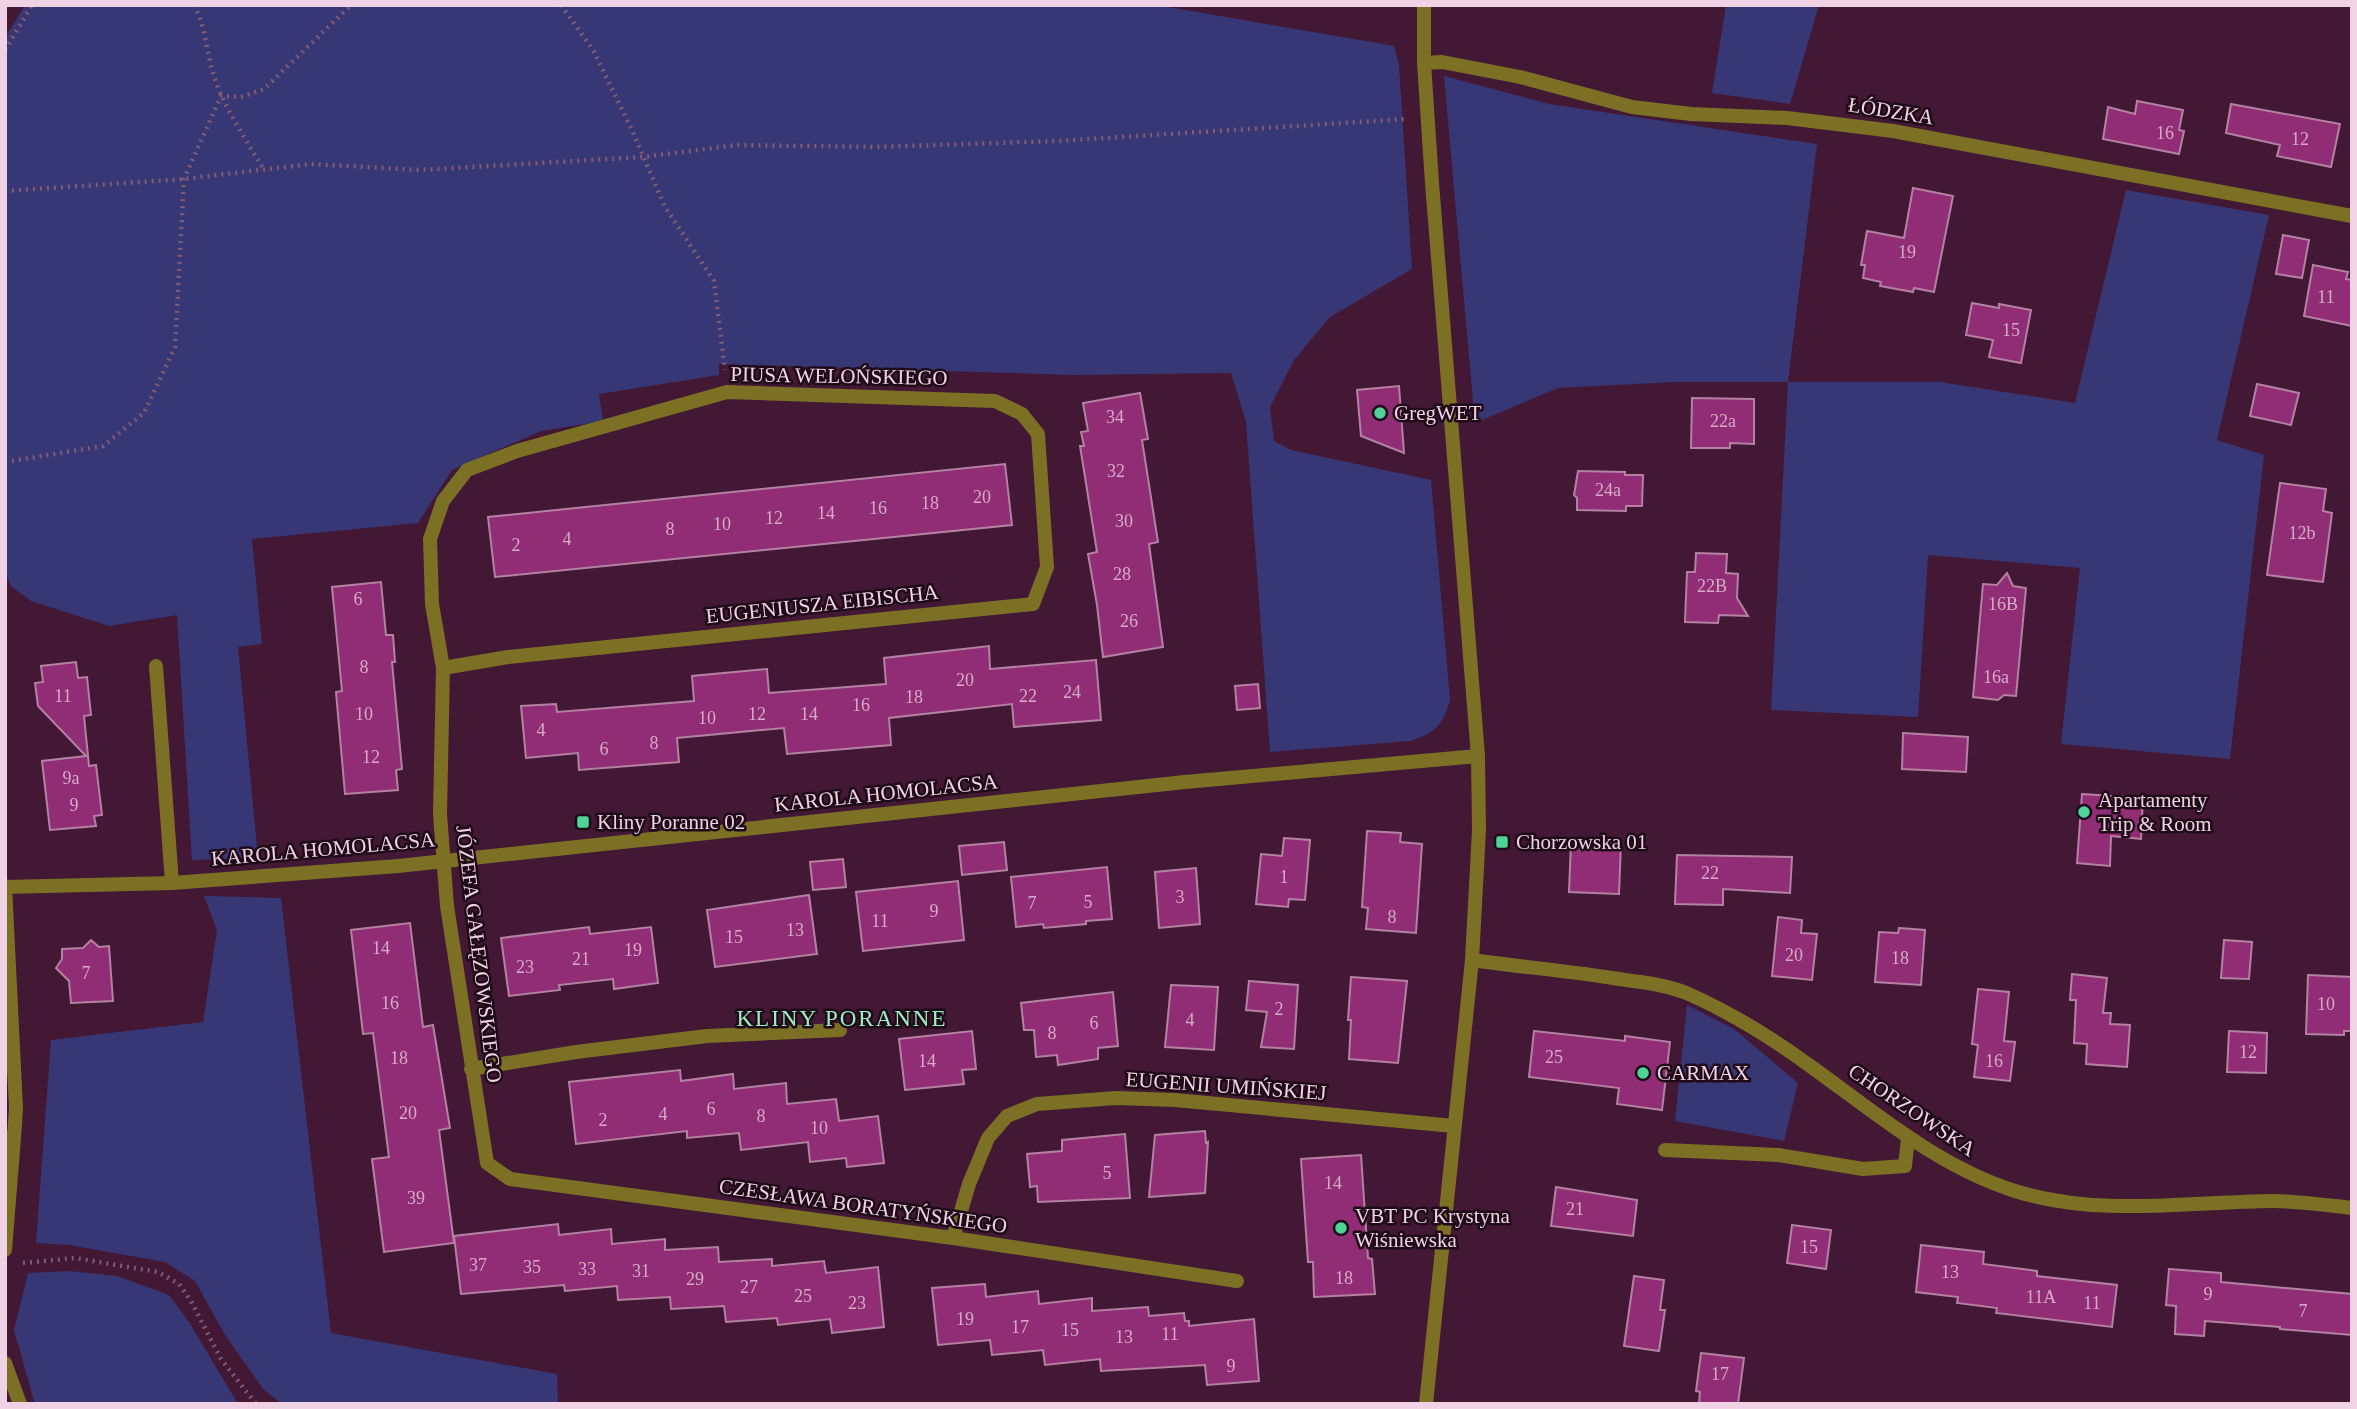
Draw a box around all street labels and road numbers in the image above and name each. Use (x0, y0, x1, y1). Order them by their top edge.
street label: ŁÓDZKA (1846, 92, 1936, 130)
street label: PIUSA WELOŃSKIEGO (730, 362, 948, 390)
street label: EUGENIUSZA EIBISCHA (704, 580, 940, 628)
street label: KAROLA HOMOLACSA (773, 769, 1000, 817)
street label: JÓZEFA GAŁĘZOWSKIEGO (451, 824, 507, 1084)
street label: KAROLA HOMOLACSA (210, 827, 437, 871)
street label: CHORZOWSKA (1844, 1059, 1981, 1162)
street label: EUGENII UMIŃSKIEJ (1125, 1067, 1327, 1105)
street label: CZESŁAWA BORATYŃSKIEGO (717, 1174, 1009, 1238)

